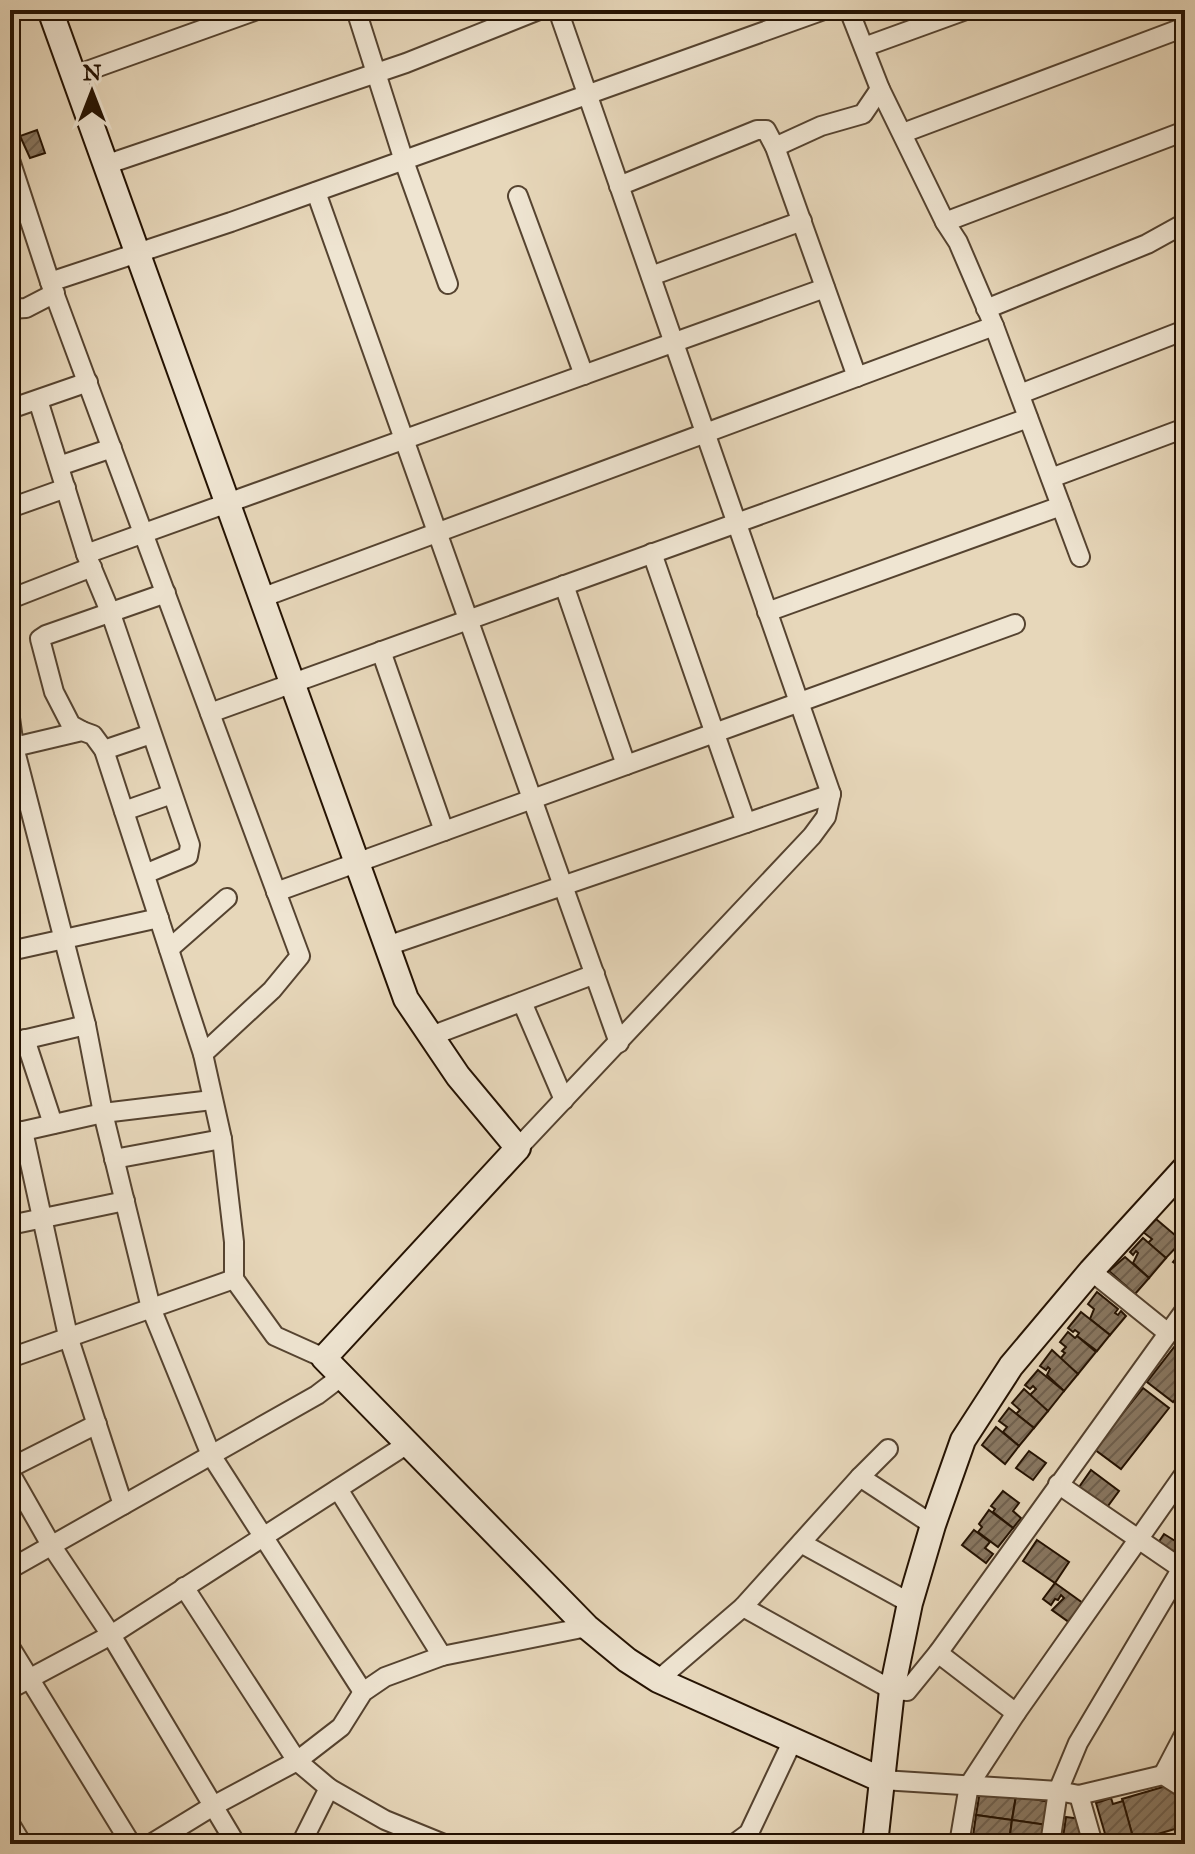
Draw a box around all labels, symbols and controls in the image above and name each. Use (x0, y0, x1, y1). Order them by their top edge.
north arrow (52, 52, 132, 132)
text: N (83, 59, 102, 86)

